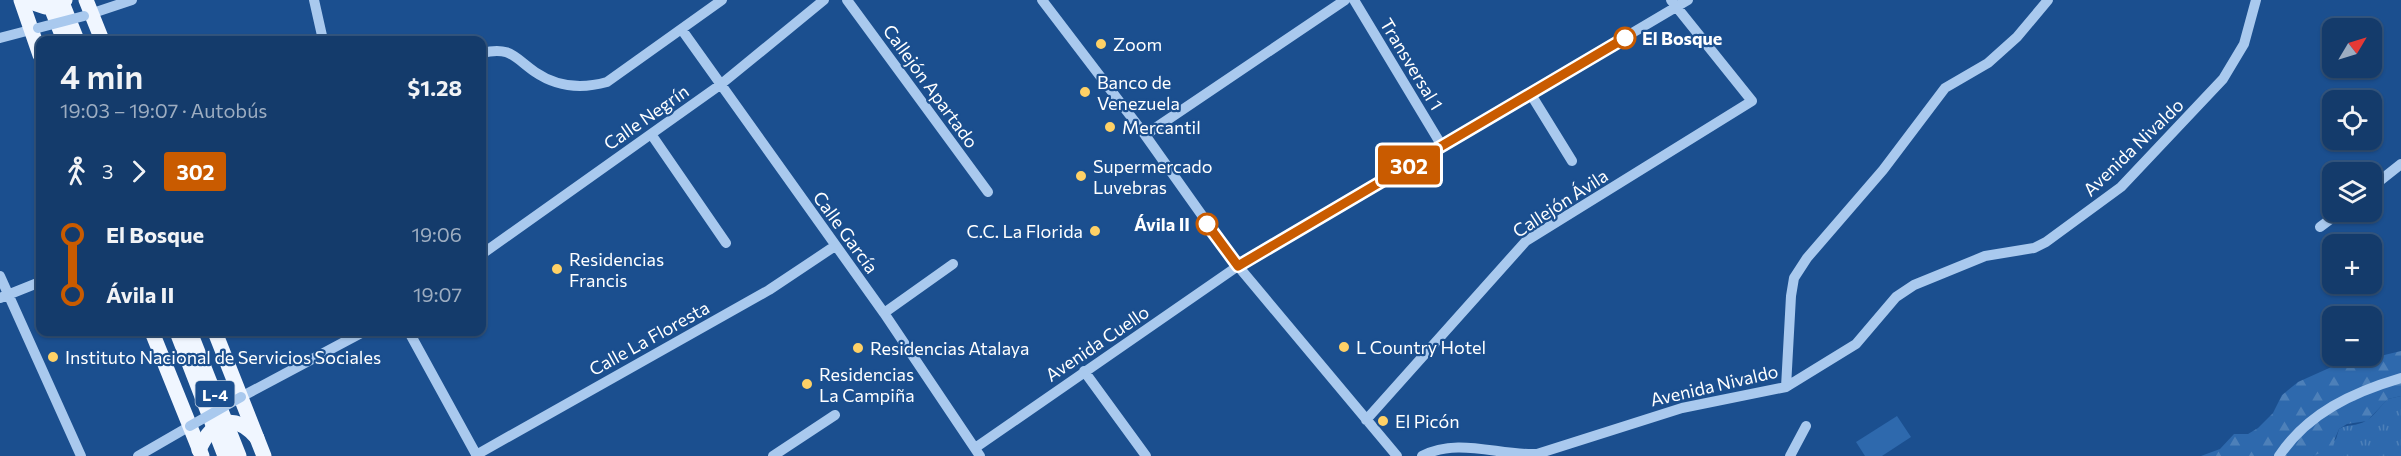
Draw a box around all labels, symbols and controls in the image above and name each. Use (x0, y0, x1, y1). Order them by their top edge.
street label: Transversal 1 (1376, 14, 1448, 114)
north arrow (2322, 18, 2382, 78)
map controls (2322, 18, 2382, 366)
street label: Callejón Apartado (879, 20, 983, 152)
marker: El Bosque (1614, 27, 1636, 49)
place label: El Bosque (1642, 27, 1722, 49)
place label: Zoom (1113, 33, 1162, 55)
marker: Zoom (1094, 37, 1108, 51)
text: 4 min (60, 55, 143, 96)
place label: Banco de Venezuela (1097, 71, 1180, 114)
text: $1.28 (408, 74, 462, 101)
street label: Calle Negrín (599, 80, 693, 154)
marker: Banco de Venezuela (1078, 85, 1092, 99)
button: locate (2322, 90, 2382, 150)
street label: Avenida Nivaldo (2078, 94, 2188, 200)
text: 19:03 – 19:07 · Autobús (60, 98, 267, 122)
place label: Mercantil (1122, 116, 1201, 138)
marker: Mercantil (1103, 120, 1117, 134)
line badge: 302 (1374, 146, 1444, 184)
text: 302 (1390, 153, 1428, 178)
icon: walk (60, 155, 93, 188)
icon: forward (122, 155, 155, 188)
place label: Supermercado Luvebras (1093, 155, 1213, 198)
text: 3 (102, 159, 113, 183)
text: 302 (176, 159, 214, 184)
button: layers (2322, 162, 2382, 222)
street label: Callejón Ávila (1508, 164, 1612, 242)
marker: Supermercado Luvebras (1074, 169, 1088, 183)
street label: Calle García (809, 187, 883, 277)
place label: Ávila II (1134, 213, 1190, 235)
marker: Ávila II (1196, 213, 1218, 235)
place label: C.C. La Florida (966, 220, 1083, 242)
text: El Bosque (106, 221, 204, 248)
text: 19:06 (411, 222, 462, 246)
marker: C.C. La Florida (1088, 224, 1102, 238)
button: + (2322, 234, 2382, 294)
place label: Residencias Francis (569, 248, 664, 291)
marker: Residencias Francis (550, 262, 564, 276)
text: Ávila II (106, 281, 174, 308)
text: 19:07 (413, 282, 462, 306)
street label: Calle La Floresta (585, 296, 713, 380)
street label: Avenida Cuello (1041, 300, 1153, 386)
button: − (2322, 306, 2382, 366)
place label: L Country Hotel (1356, 336, 1486, 358)
place label: Residencias Atalaya (870, 337, 1029, 359)
marker: L Country Hotel (1337, 340, 1351, 354)
marker: Residencias Atalaya (851, 341, 865, 355)
place label: Instituto Nacional de Servicios Sociales (65, 346, 381, 368)
marker: Instituto Nacional de Servicios Sociales (46, 350, 60, 364)
street label: Avenida Nivaldo (1648, 360, 1780, 410)
place label: Residencias La Campiña (819, 363, 915, 406)
marker: Residencias La Campiña (800, 377, 814, 391)
road number: L-4 (196, 381, 234, 407)
place label: El Picón (1395, 410, 1460, 432)
marker: El Picón (1376, 414, 1390, 428)

